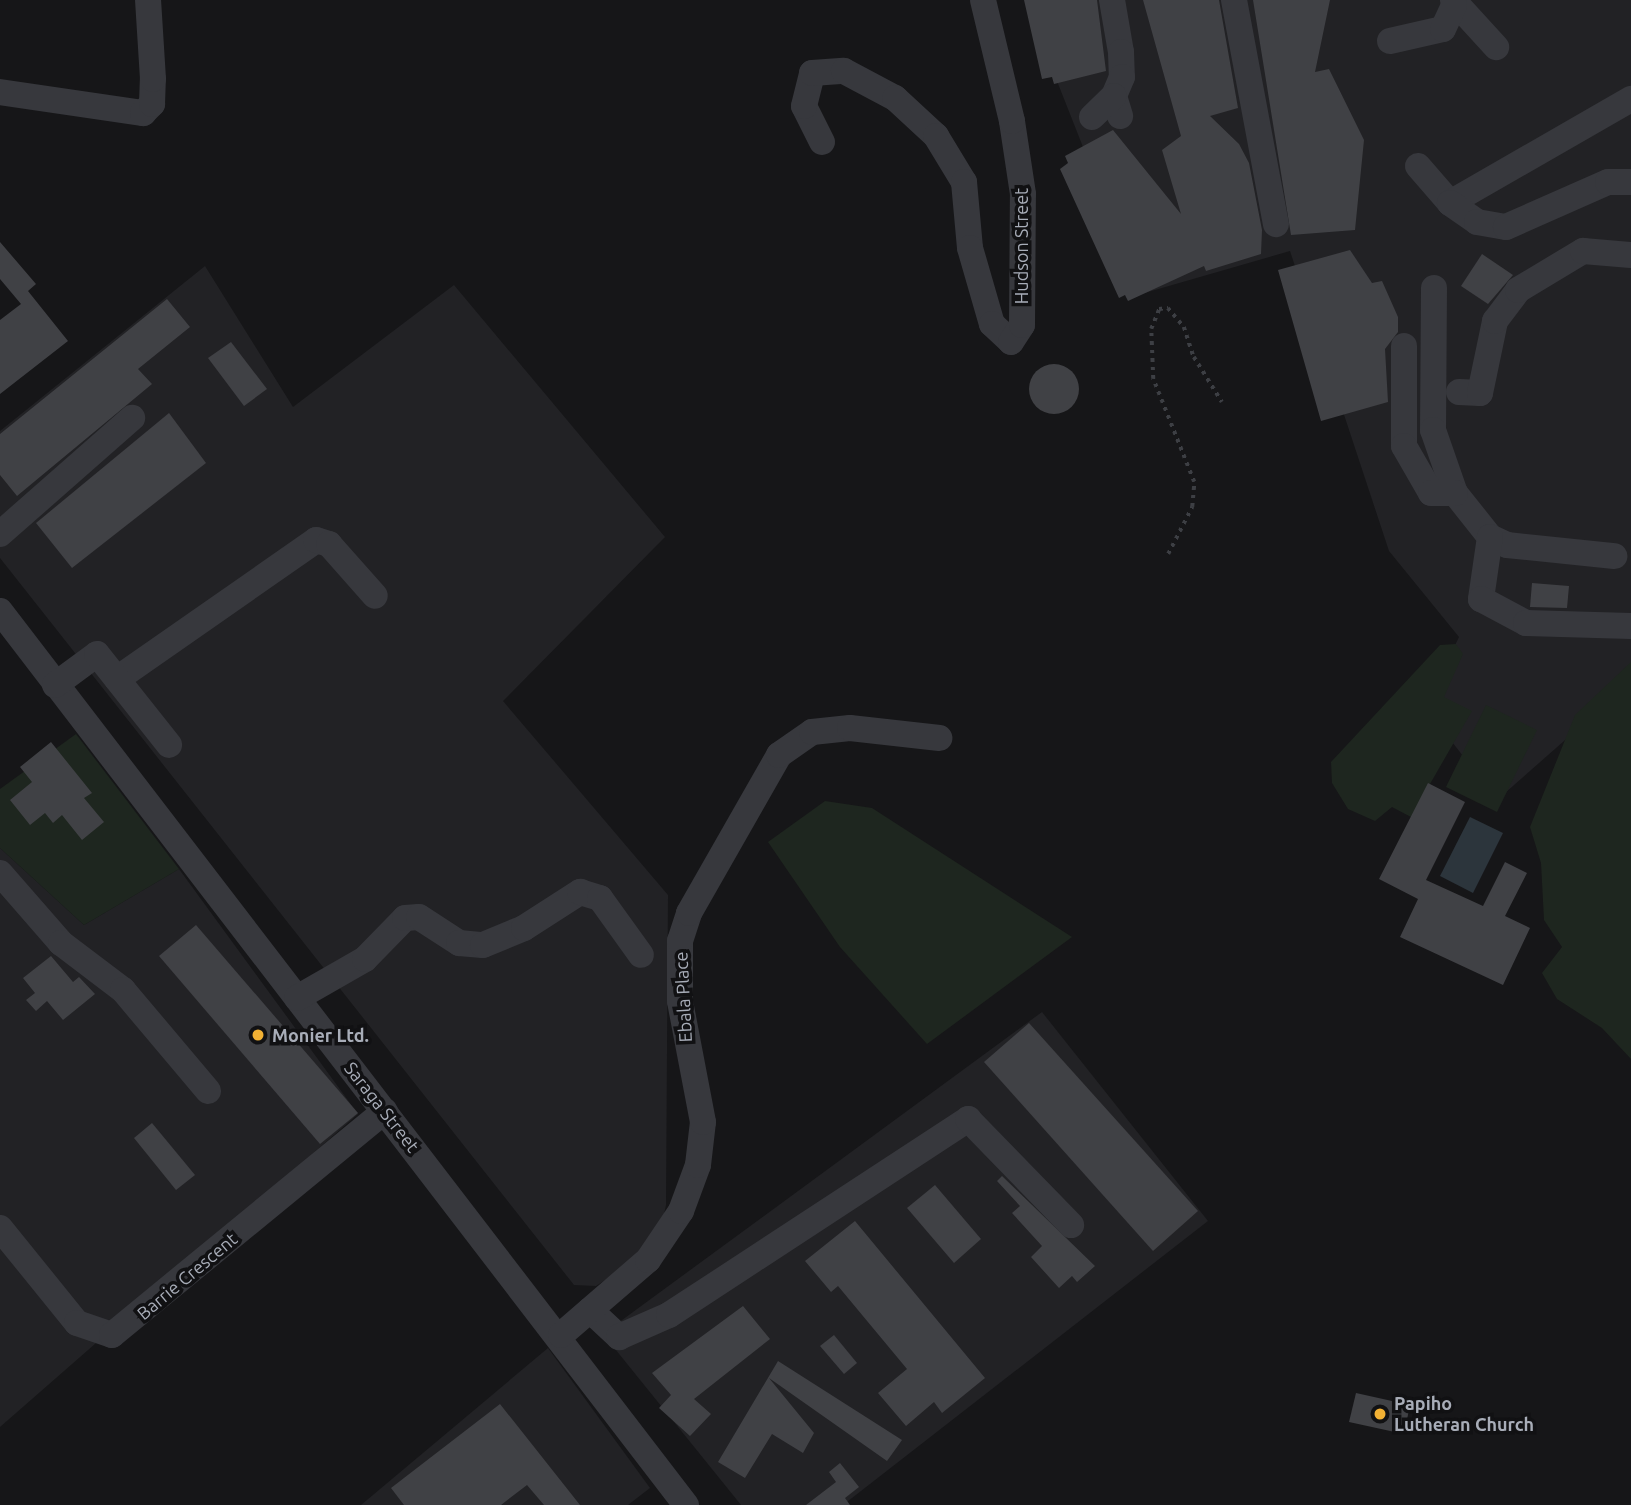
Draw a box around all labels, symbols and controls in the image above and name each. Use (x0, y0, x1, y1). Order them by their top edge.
street label: Hudson Street (1010, 188, 1032, 304)
street label: Ebala Place (670, 951, 696, 1043)
place label: Monier Ltd. (272, 1024, 369, 1046)
marker: Monier Ltd. (250, 1027, 266, 1043)
street label: Saraga Street (340, 1058, 424, 1156)
street label: Barrie Crescent (133, 1228, 241, 1324)
place label: Papiho Lutheran Church (1394, 1393, 1534, 1436)
marker: Papiho Lutheran Church (1372, 1406, 1388, 1422)

